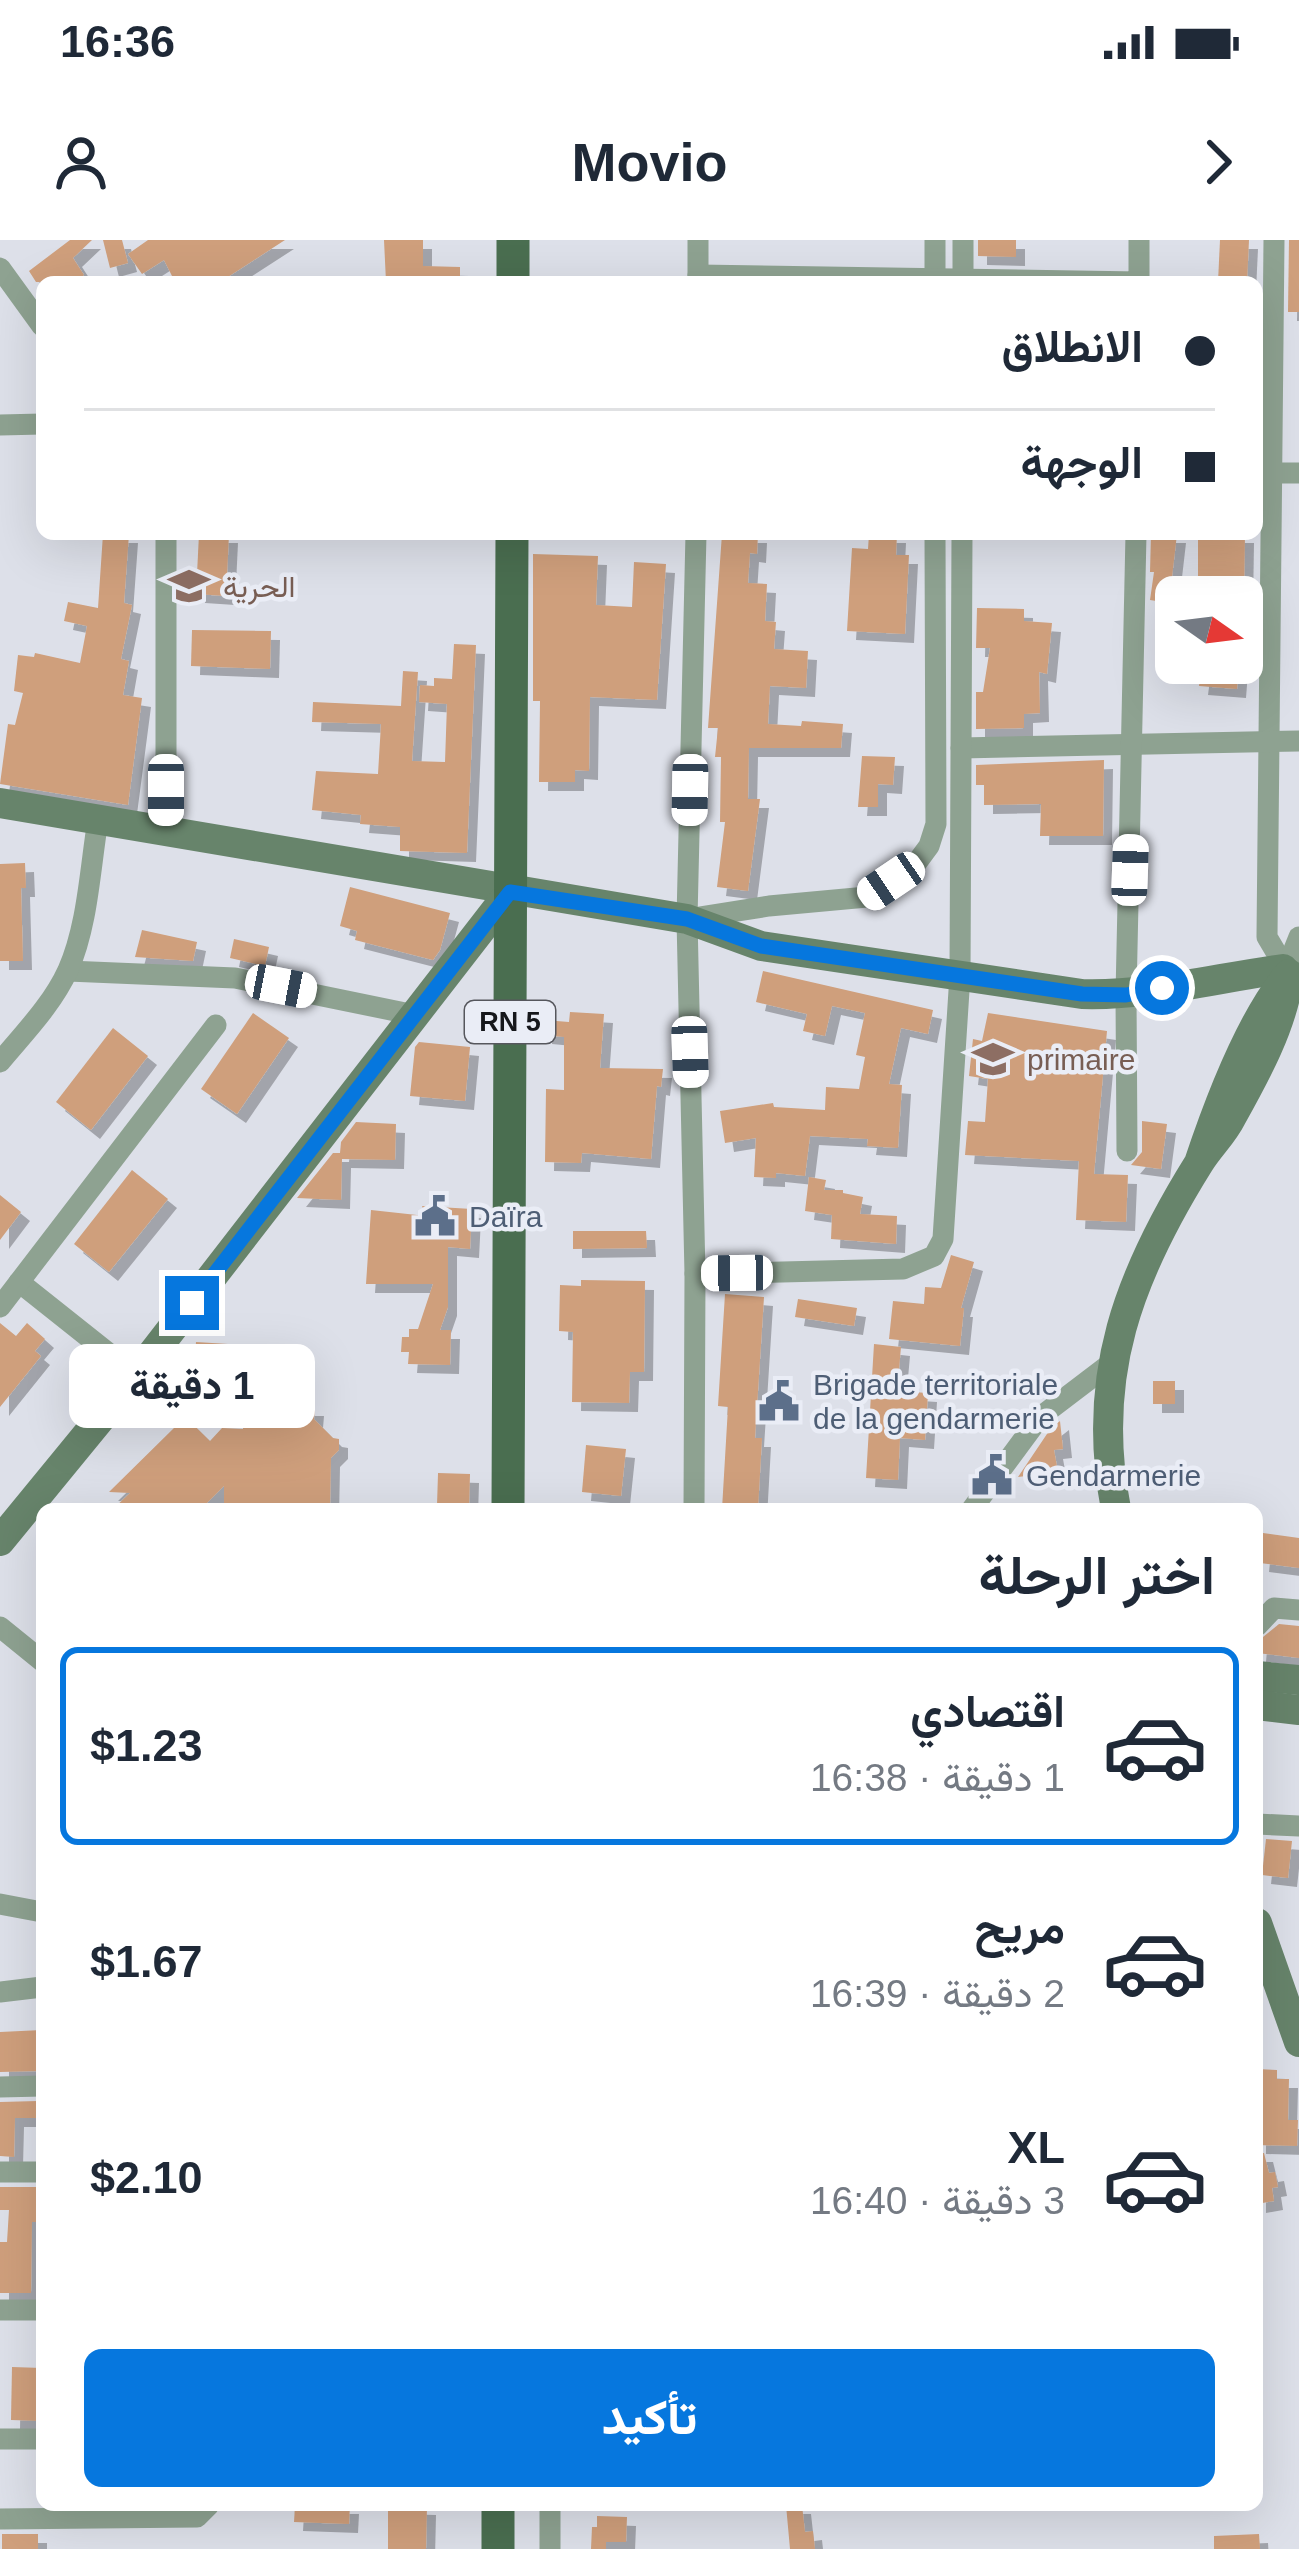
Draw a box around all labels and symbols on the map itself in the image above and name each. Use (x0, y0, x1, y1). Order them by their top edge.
school or university icon: الحرية (166, 563, 212, 609)
place label: الحرية (223, 570, 296, 605)
north arrow (1155, 576, 1263, 684)
car (148, 754, 184, 826)
car (671, 754, 709, 826)
car (1111, 833, 1149, 907)
car (851, 846, 931, 916)
car (242, 961, 320, 1011)
route start (1135, 961, 1189, 1015)
road number: RN 5 (465, 1001, 555, 1043)
car (671, 1015, 709, 1089)
school or university icon: primaire (970, 1036, 1016, 1082)
place label: primaire (1027, 1043, 1135, 1076)
public building icon: Daïra (412, 1193, 458, 1239)
place label: Daïra (469, 1200, 543, 1233)
car (701, 1254, 773, 1292)
route end (165, 1276, 219, 1330)
callout: 1 دقيقة (69, 1345, 315, 1429)
place label: Brigade territoriale de la gendarmerie (813, 1368, 1058, 1435)
public building icon: Brigade territoriale de la gendarmerie (756, 1378, 802, 1424)
public building icon: Gendarmerie (969, 1452, 1015, 1498)
place label: Gendarmerie (1026, 1459, 1201, 1492)

